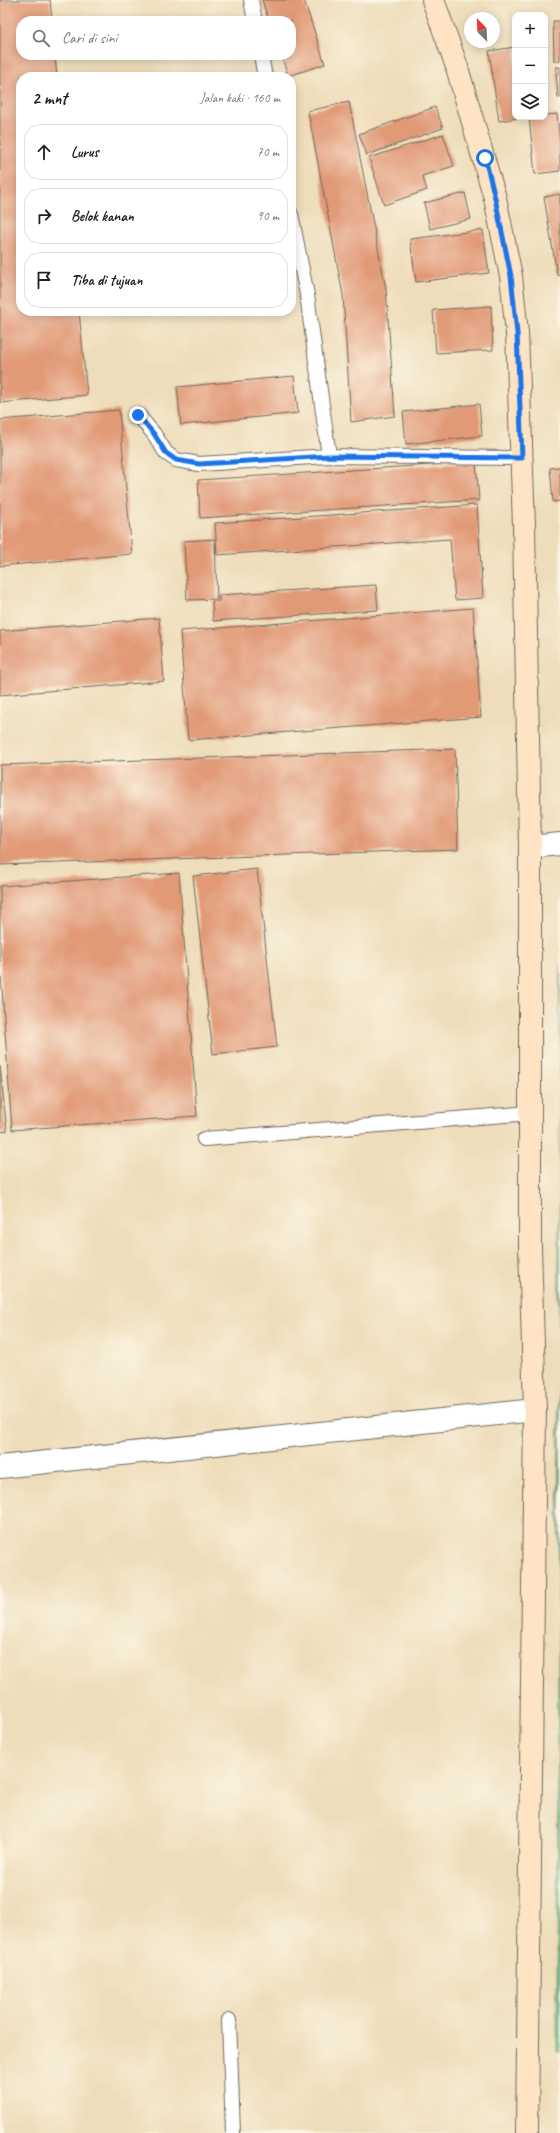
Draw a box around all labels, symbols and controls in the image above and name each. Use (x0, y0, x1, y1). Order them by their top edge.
north arrow (464, 12, 500, 48)
map controls (512, 12, 548, 120)
button: + (512, 12, 548, 48)
search box (16, 16, 296, 60)
icon: search (30, 27, 52, 49)
text: Cari di sini (62, 29, 117, 48)
button: − (512, 48, 548, 84)
button: layers (512, 84, 548, 120)
text: 2 mnt (32, 88, 67, 109)
text: Jalan kaki · 160 m (200, 90, 280, 106)
icon: ahead (33, 141, 55, 163)
text: Lurus (71, 143, 99, 162)
text: 70 m (257, 144, 279, 160)
route start (476, 149, 494, 167)
icon: right (33, 205, 55, 227)
text: Belok kanan (71, 207, 134, 226)
text: 90 m (257, 208, 279, 224)
icon: arrive (33, 269, 55, 291)
text: Tiba di tujuan (71, 271, 142, 290)
route end (129, 406, 147, 424)

